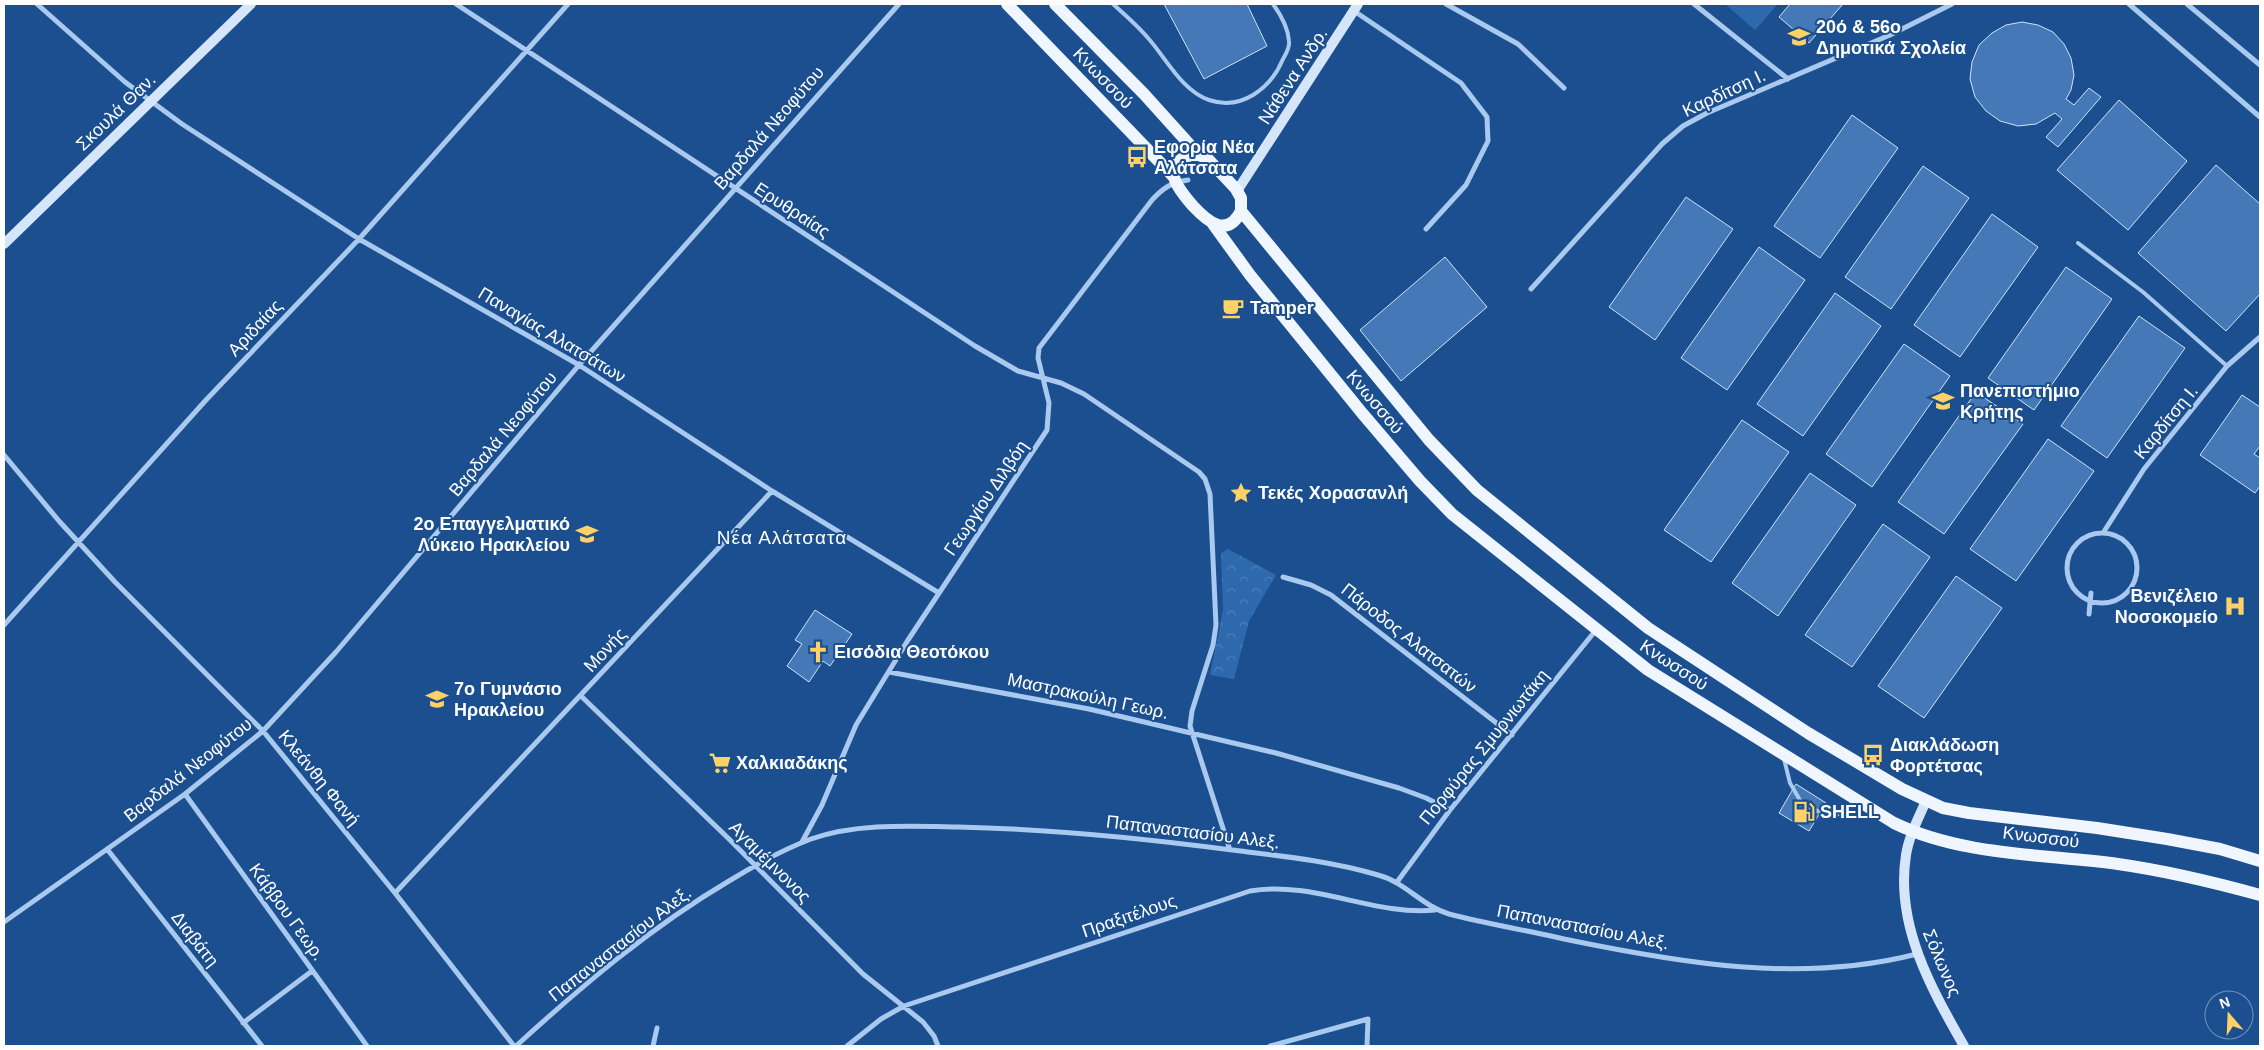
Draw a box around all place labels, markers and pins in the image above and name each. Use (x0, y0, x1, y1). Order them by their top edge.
place label: 20ό & 56ο Δημοτικά Σχολεία (1816, 17, 1966, 58)
school or university icon: 20ό & 56ο Δημοτικά Σχολεία (1786, 24, 1812, 50)
place label: Εφορία Νέα Αλάτσατα (1154, 137, 1254, 178)
bus stop icon: Εφορία Νέα Αλάτσατα (1124, 144, 1150, 170)
cafe icon: Tamper (1220, 295, 1246, 321)
place label: Tamper (1250, 298, 1314, 318)
place label: Πανεπιστήμιο Κρήτης (1960, 381, 2080, 422)
school or university icon: Πανεπιστήμιο Κρήτης (1930, 388, 1956, 414)
place icon: Τεκές Χορασανλή (1228, 480, 1254, 506)
place label: Τεκές Χορασανλή (1258, 483, 1408, 503)
place label: 2ο Επαγγελματικό Λύκειο Ηρακλείου (414, 514, 570, 555)
school or university icon: 2ο Επαγγελματικό Λύκειο Ηρακλείου (574, 521, 600, 547)
place label: Βενιζέλειο Νοσοκομείο (2115, 586, 2218, 627)
hospital icon: Βενιζέλειο Νοσοκομείο (2222, 593, 2248, 619)
church icon: Εισόδια Θεοτόκου (805, 639, 831, 665)
place label: Εισόδια Θεοτόκου (834, 642, 989, 662)
place label: 7o Γυμνάσιο Ηρακλείου (454, 679, 562, 720)
school or university icon: 7o Γυμνάσιο Ηρακλείου (424, 686, 450, 712)
place label: Διακλάδωση Φορτέτσας (1890, 735, 1999, 776)
bus stop icon: Διακλάδωση Φορτέτσας (1860, 742, 1886, 768)
supermarket icon: Χαλκιαδάκης (707, 750, 733, 776)
place label: Χαλκιαδάκης (736, 753, 848, 773)
fuel station icon: SHELL (1791, 799, 1817, 825)
place label: SHELL (1820, 802, 1879, 822)

